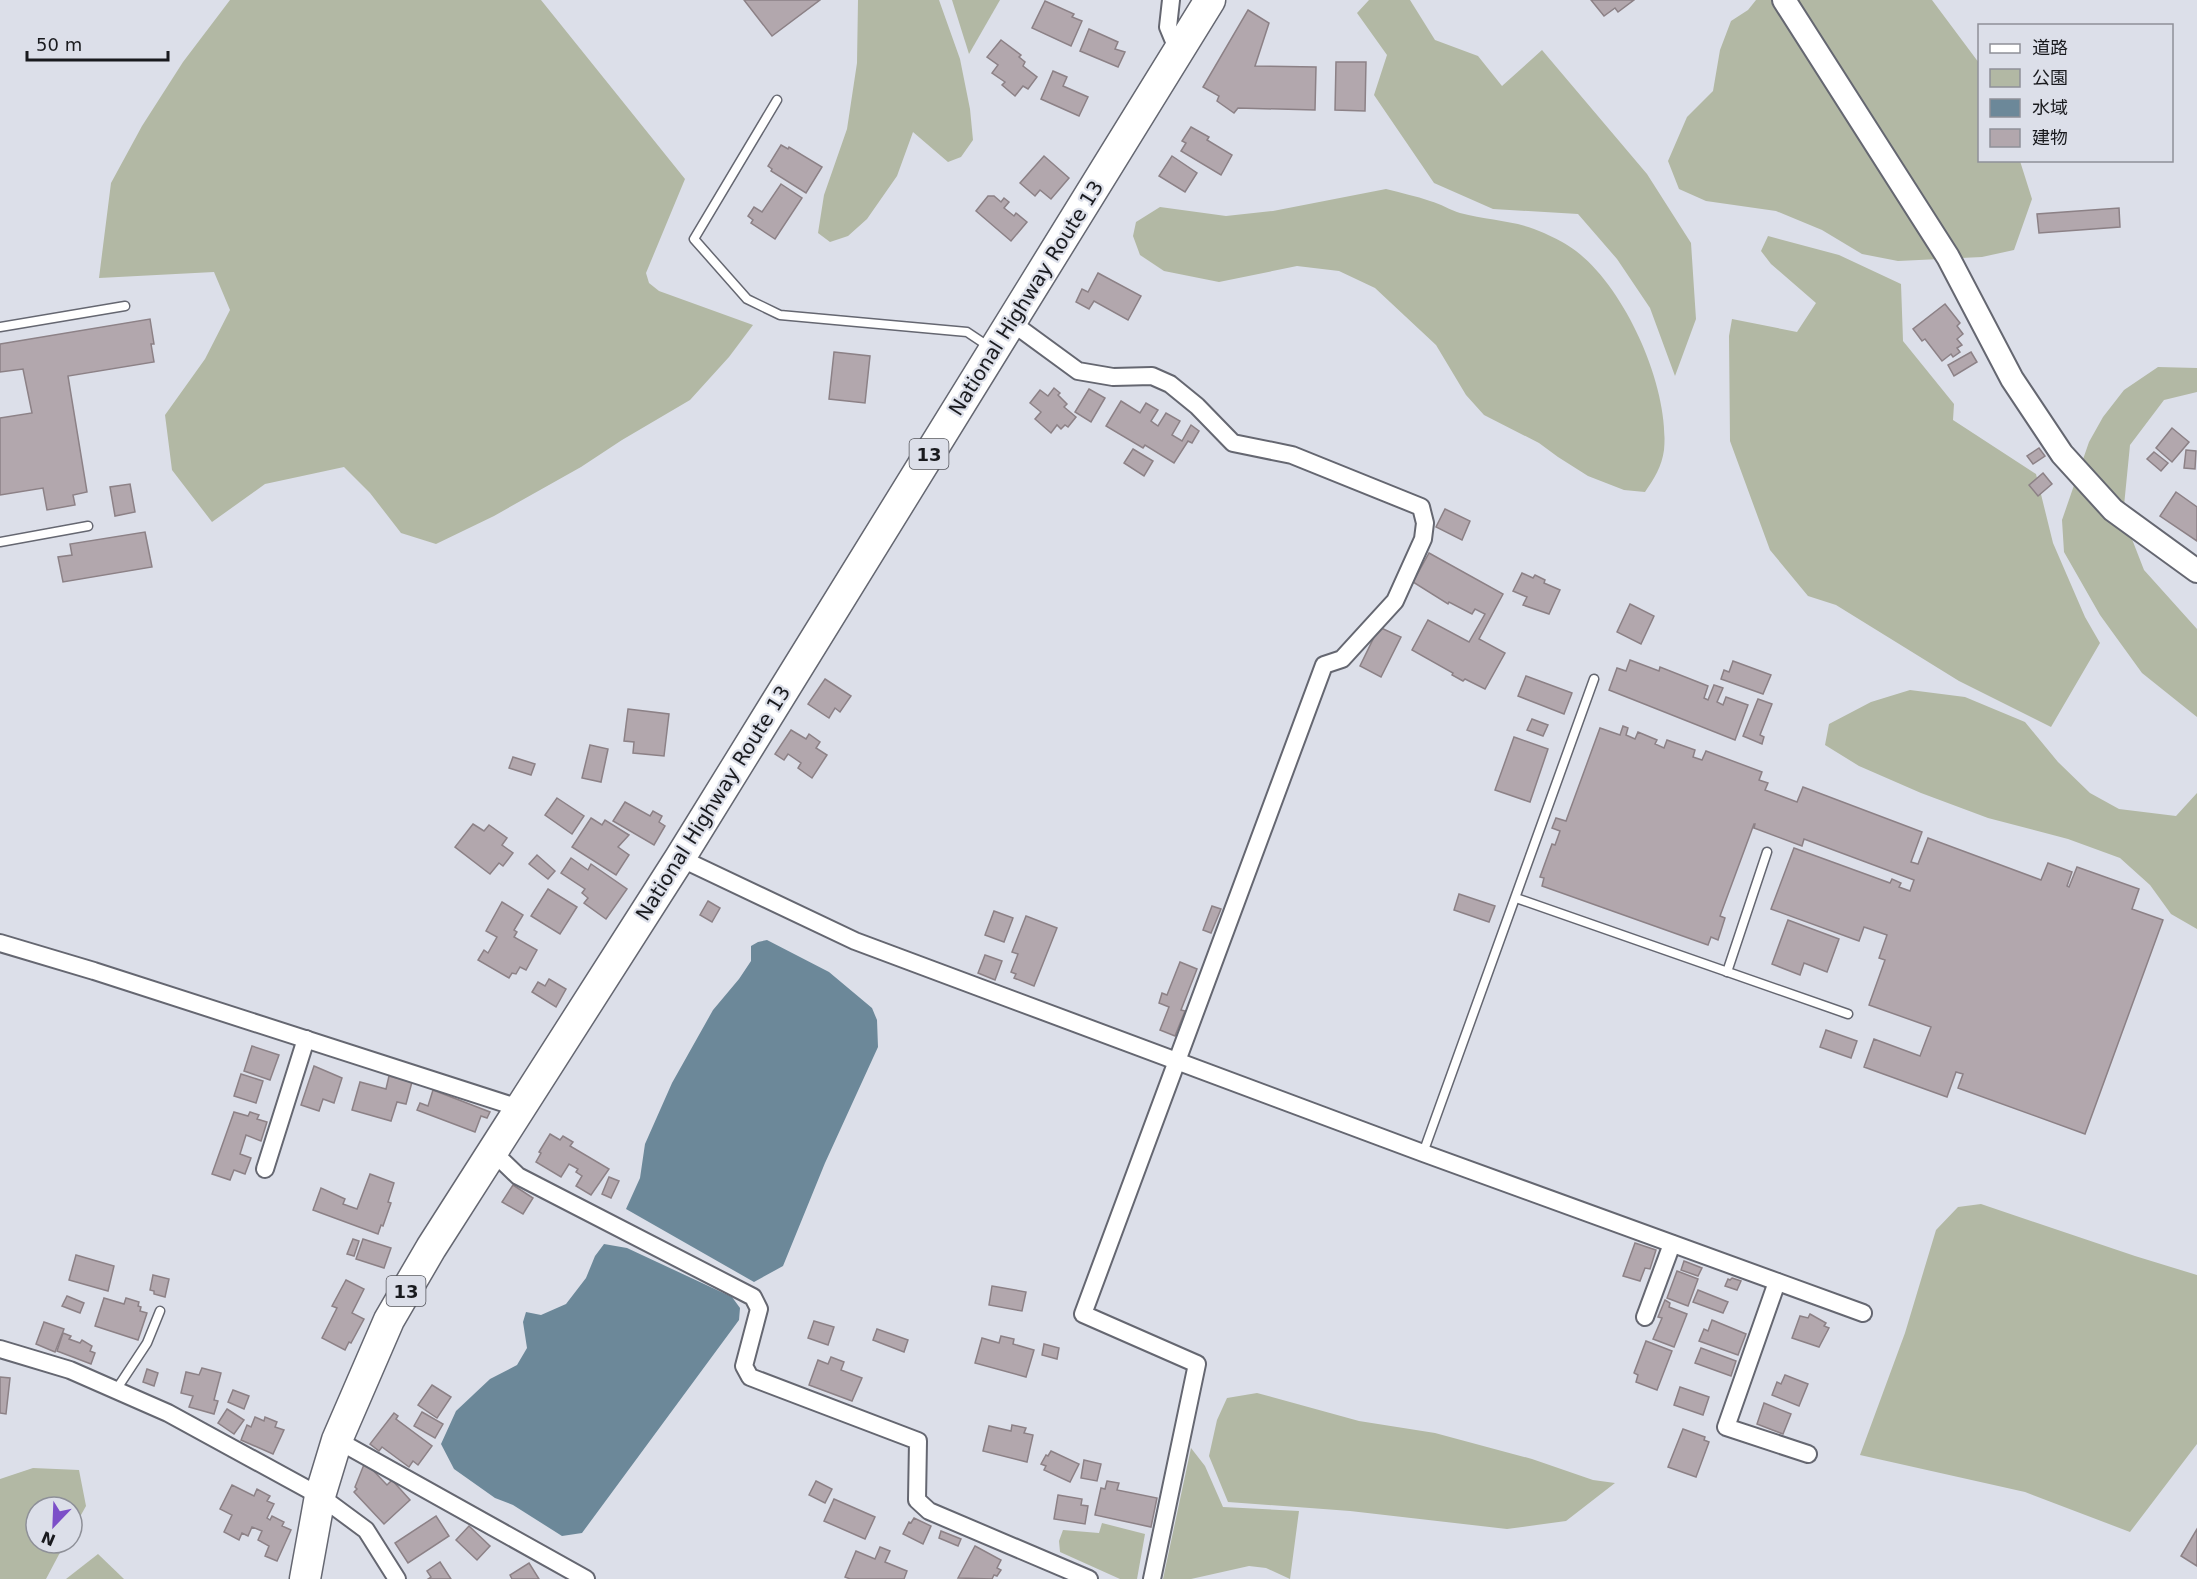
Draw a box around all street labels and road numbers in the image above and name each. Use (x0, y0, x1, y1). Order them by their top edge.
street label: National Highway Route 13 (944, 176, 1108, 420)
road number: 13 (910, 439, 948, 469)
street label: National Highway Route 13 (631, 681, 795, 925)
road number: 13 (386, 1276, 426, 1306)

